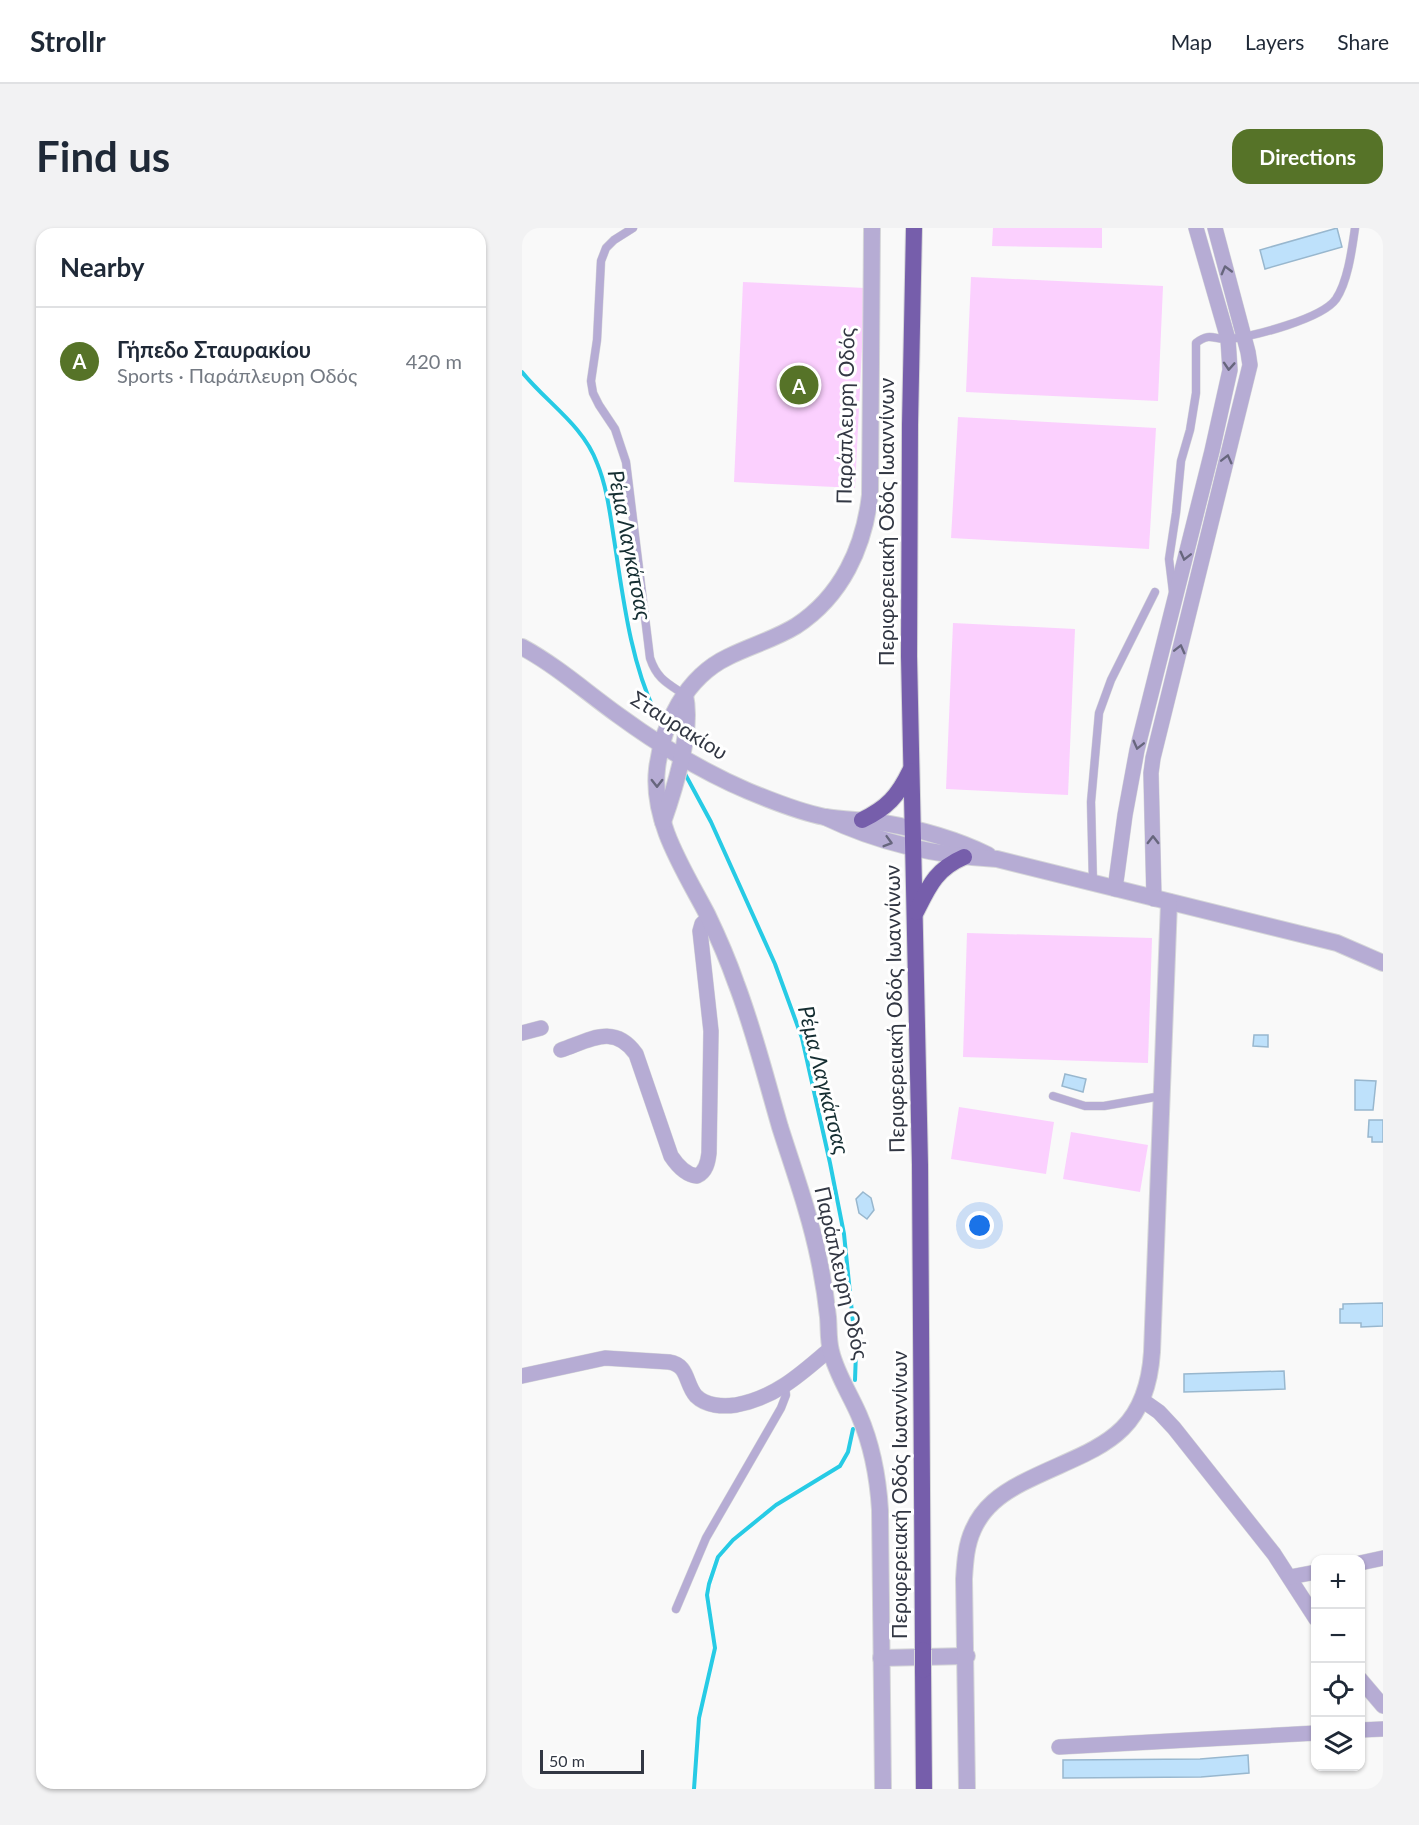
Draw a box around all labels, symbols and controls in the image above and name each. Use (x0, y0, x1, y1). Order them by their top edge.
text: Strollr (30, 24, 106, 58)
text: Map (1171, 29, 1212, 54)
text: Layers (1245, 29, 1304, 54)
text: Share (1337, 29, 1389, 54)
button: Directions (1232, 129, 1383, 184)
text: Find us (36, 131, 170, 181)
text: Nearby (60, 251, 145, 283)
one-way arrow (1221, 265, 1234, 275)
street label: Παράπλευρη Οδός (830, 327, 859, 505)
text: Γήπεδο Σταυρακίου (117, 336, 311, 363)
text: A (73, 349, 86, 373)
text: 420 m (406, 349, 462, 373)
one-way arrow (1223, 361, 1236, 370)
pin: A (780, 362, 818, 408)
text: Sports · Παράπλευρη Οδός (117, 363, 357, 387)
street label: Περιφερειακή Οδός Ιωαννίνων (873, 378, 898, 666)
one-way arrow (1220, 455, 1233, 465)
water label: Ρέμα Λαγκάτσας (603, 468, 658, 623)
one-way arrow (1180, 550, 1193, 560)
one-way arrow (1173, 644, 1186, 654)
street label: Σταυρακίου (627, 685, 733, 764)
one-way arrow (1133, 740, 1146, 750)
one-way arrow (651, 779, 663, 788)
one-way arrow (882, 835, 893, 847)
one-way arrow (1147, 836, 1159, 845)
street label: Περιφερειακή Οδός Ιωαννίνων (878, 864, 909, 1153)
water label: Ρέμα Λαγκάτσας (793, 1003, 856, 1158)
street label: Παράπλευρη Οδός (810, 1184, 875, 1362)
your location (965, 1211, 994, 1240)
street label: Περιφερειακή Οδός Ιωαννίνων (886, 1351, 911, 1639)
map controls (1311, 1555, 1365, 1771)
button: + (1311, 1555, 1365, 1609)
button: − (1311, 1609, 1365, 1663)
button: locate (1311, 1663, 1365, 1717)
button: layers (1311, 1717, 1365, 1771)
scale bar (540, 1747, 644, 1774)
text: 50 m (549, 1751, 585, 1770)

